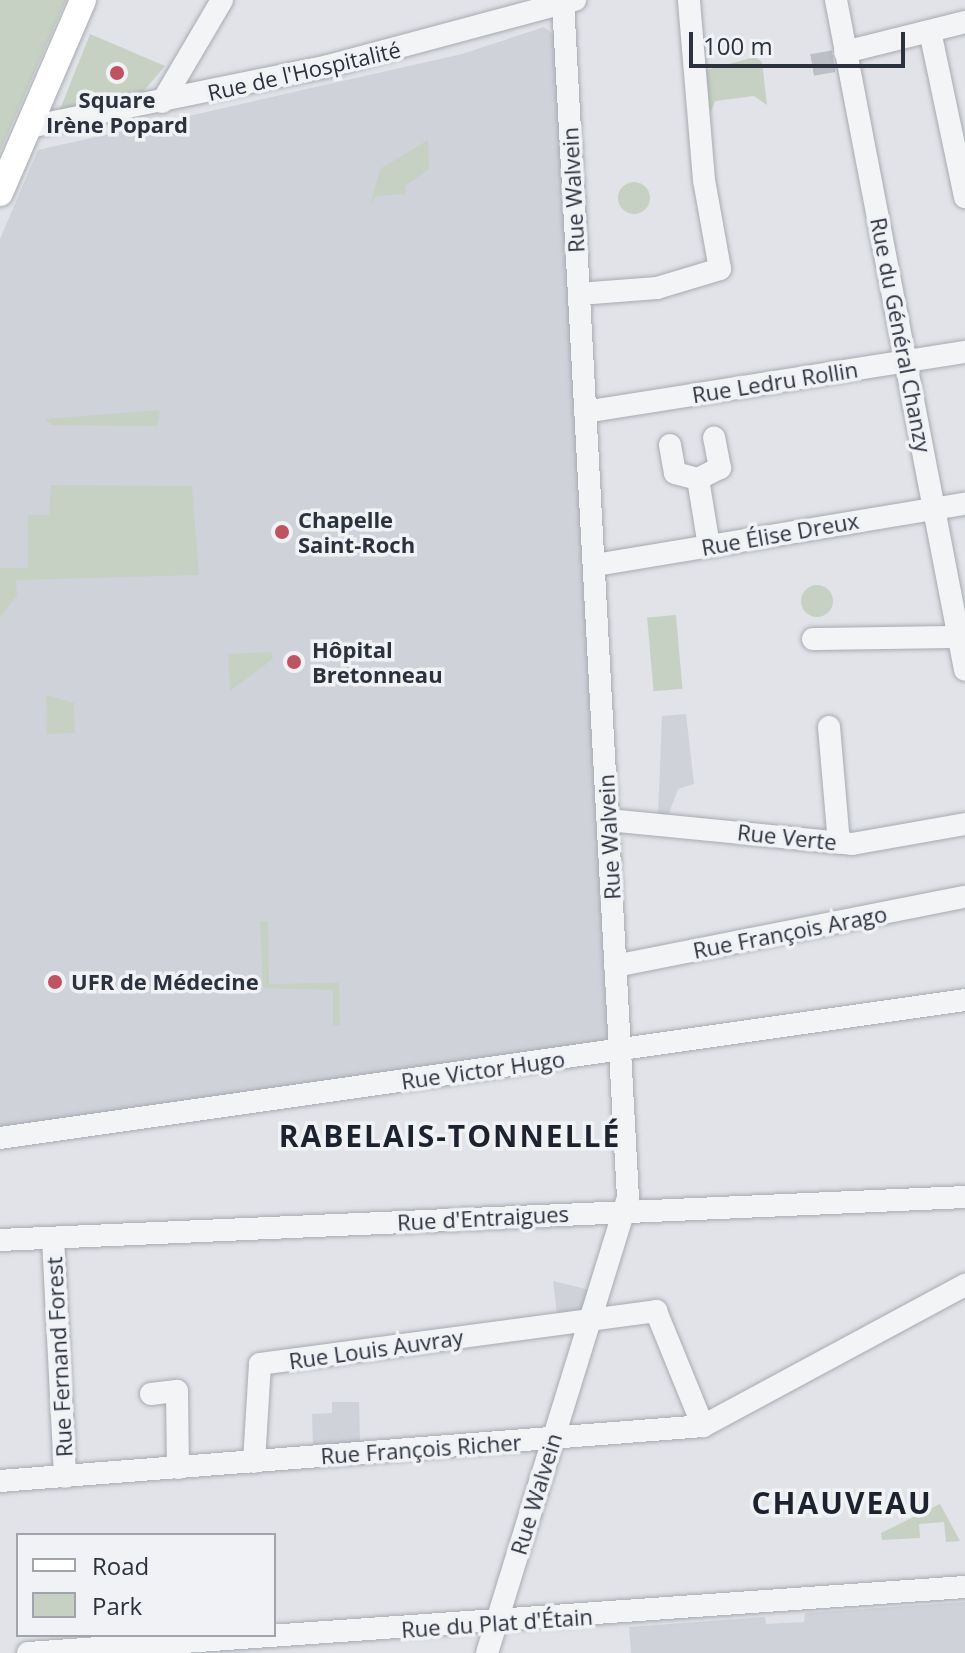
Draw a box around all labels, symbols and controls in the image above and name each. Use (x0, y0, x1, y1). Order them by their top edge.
scale bar (693, 16, 909, 66)
text: 100 m (703, 29, 773, 62)
street label: Rue de l'Hospitalité (205, 36, 403, 106)
marker: Square Irène Popard (108, 64, 126, 82)
place label: Square Irène Popard (46, 86, 188, 138)
street label: Rue Walvein (557, 127, 589, 253)
street label: Rue du Général Chanzy (865, 215, 937, 455)
street label: Rue Ledru Rollin (690, 356, 860, 408)
place label: Chapelle Saint-Roch (298, 506, 415, 558)
street label: Rue Élise Dreux (699, 507, 861, 561)
marker: Chapelle Saint-Roch (273, 523, 291, 541)
place label: Hôpital Bretonneau (312, 636, 443, 688)
marker: Hôpital Bretonneau (283, 651, 305, 673)
street label: Rue Walvein (593, 774, 625, 900)
street label: Rue Verte (736, 819, 838, 855)
street label: Rue François Arago (691, 900, 889, 964)
place label: UFR de Médecine (71, 969, 259, 995)
marker: UFR de Médecine (46, 973, 64, 991)
street label: Rue Victor Hugo (399, 1045, 567, 1095)
district label: RABELAIS-TONNELLÉ (279, 1118, 621, 1154)
street label: Rue d'Entraigues (396, 1200, 570, 1236)
street label: Rue Fernand Forest (41, 1256, 77, 1458)
street label: Rue Louis Auvray (287, 1324, 465, 1374)
street label: Rue François Richer (320, 1429, 522, 1469)
street label: Rue Walvein (505, 1430, 567, 1558)
district label: CHAUVEAU (751, 1485, 933, 1521)
legend (16, 1533, 276, 1637)
text: Road (92, 1549, 149, 1582)
text: Park (92, 1589, 142, 1622)
street label: Rue du Plat d'Étain (400, 1603, 594, 1643)

